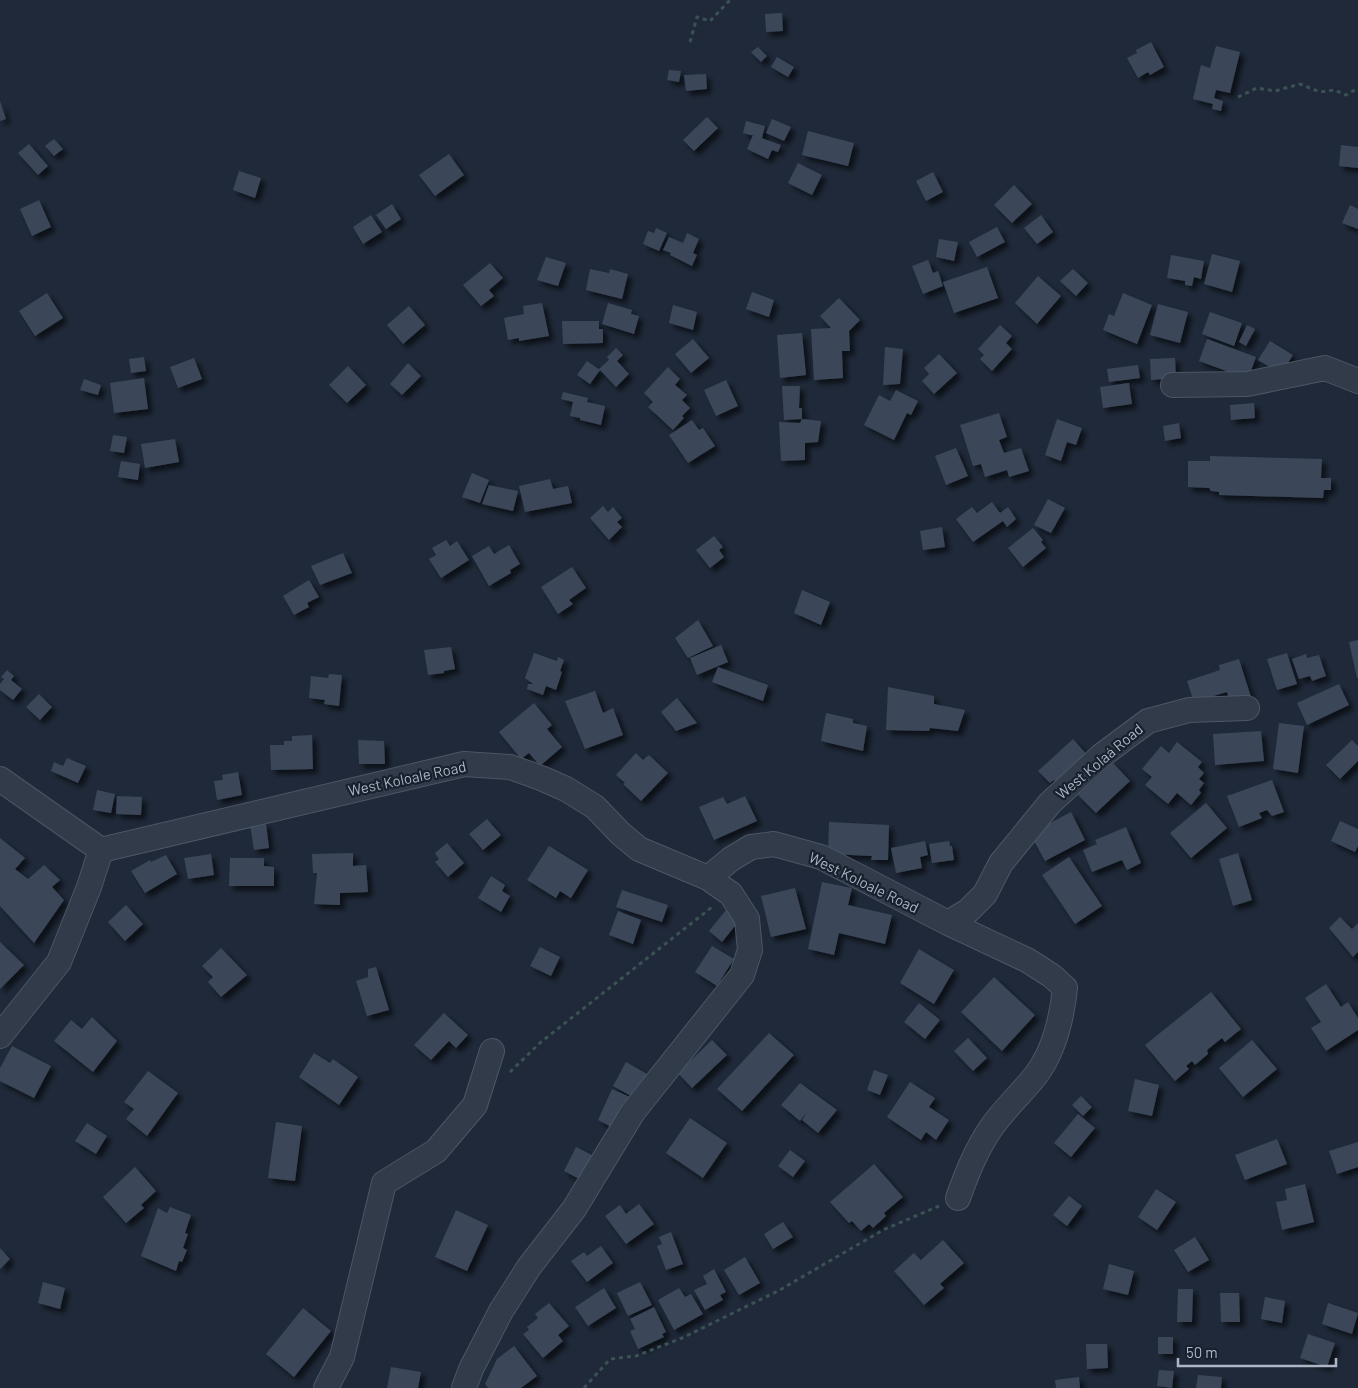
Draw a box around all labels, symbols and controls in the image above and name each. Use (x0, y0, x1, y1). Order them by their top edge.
street label: West Kolaá Road (1052, 719, 1146, 803)
street label: West Koloale Road (346, 757, 468, 799)
street label: West Koloale Road (806, 848, 922, 916)
scale bar (1178, 1336, 1336, 1368)
text: 50 m (1186, 1343, 1218, 1361)

